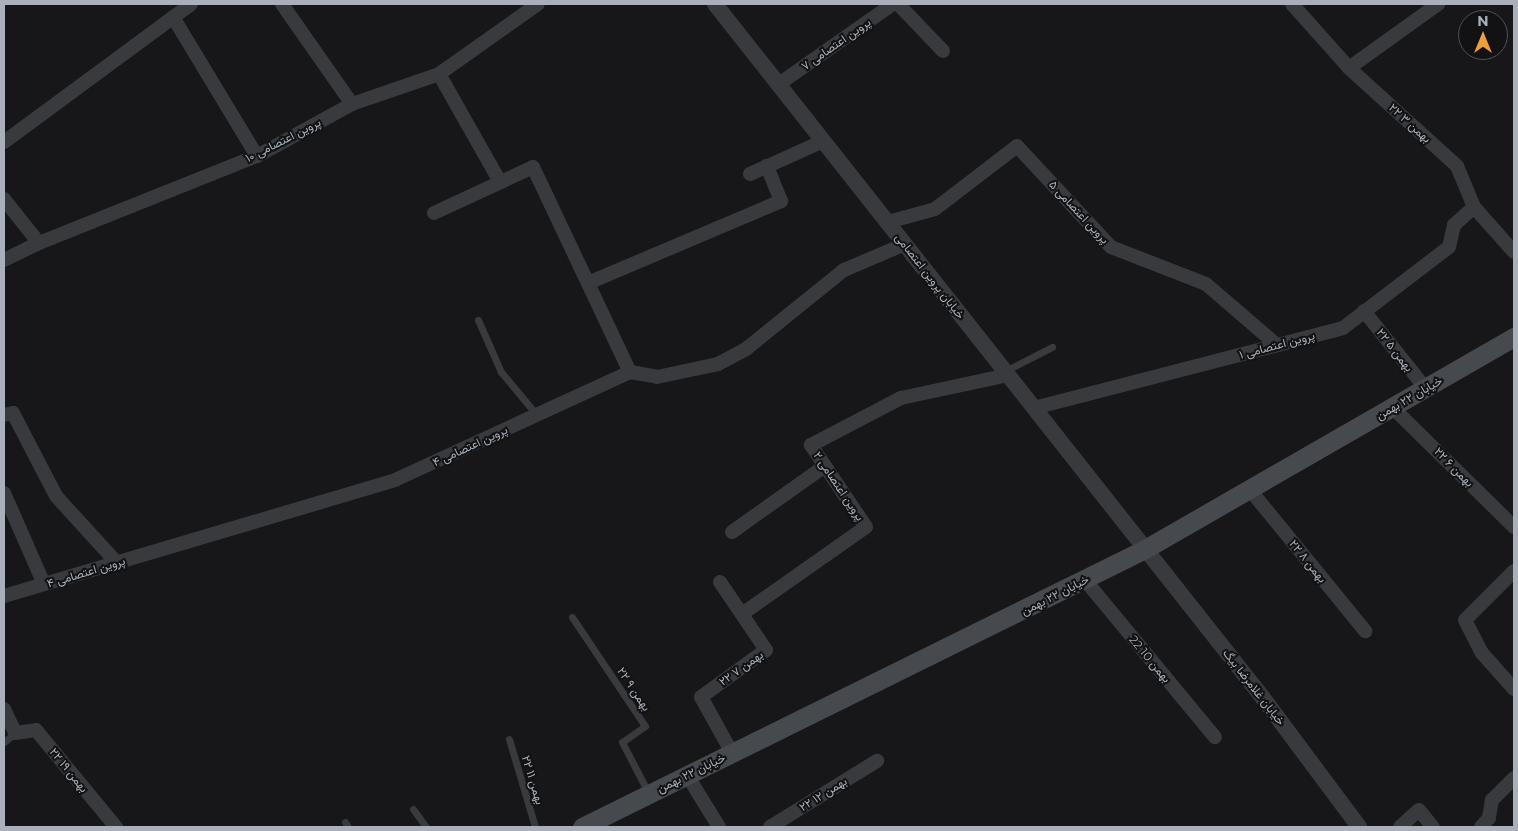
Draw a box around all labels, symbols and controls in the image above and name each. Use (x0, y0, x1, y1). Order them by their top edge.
north arrow (1458, 10, 1508, 60)
text: N (1477, 12, 1489, 30)
street label: پروین اعتصامی ۷ (799, 15, 873, 73)
street label: ۲۲ بهمن ۳ (1386, 100, 1434, 146)
street label: پروین اعتصامی ۱۰ (243, 115, 323, 165)
street label: پروین اعتصامی ۵ (1046, 177, 1112, 247)
street label: خیابان پروین اعتصامی (892, 230, 968, 322)
street label: ۲۲ بهمن ۵ (1374, 325, 1416, 375)
street label: پروین اعتصامی ۱ (1238, 328, 1316, 362)
street label: خیابان ۲۲ بهمن (1373, 373, 1445, 423)
street label: پروین اعتصامی ۴ (430, 422, 510, 470)
street label: ۲۲ بهمن ۶ (1431, 444, 1477, 490)
street label: پروین اعتصامی ۲ (811, 449, 867, 523)
street label: ۲۲ بهمن ۸ (1286, 537, 1330, 585)
street label: پروین اعتصامی ۴ (45, 553, 127, 591)
street label: خیابان ۲۲ بهمن (1019, 572, 1091, 618)
street label: 22 بهمن 10 (1126, 632, 1174, 686)
street label: خیابان غلامرضا بیگ (1220, 646, 1288, 728)
street label: ۲۲ بهمن ۷ (716, 647, 766, 689)
street label: ۲۲ بهمن ۹ (614, 664, 654, 714)
street label: ۲۲ بهمن ۱۹ (47, 745, 91, 795)
street label: خیابان ۲۲ بهمن (654, 750, 728, 796)
street label: ۲۲ بهمن ۱۱ (519, 754, 547, 806)
street label: ۲۲ بهمن ۱۲ (796, 774, 850, 814)

